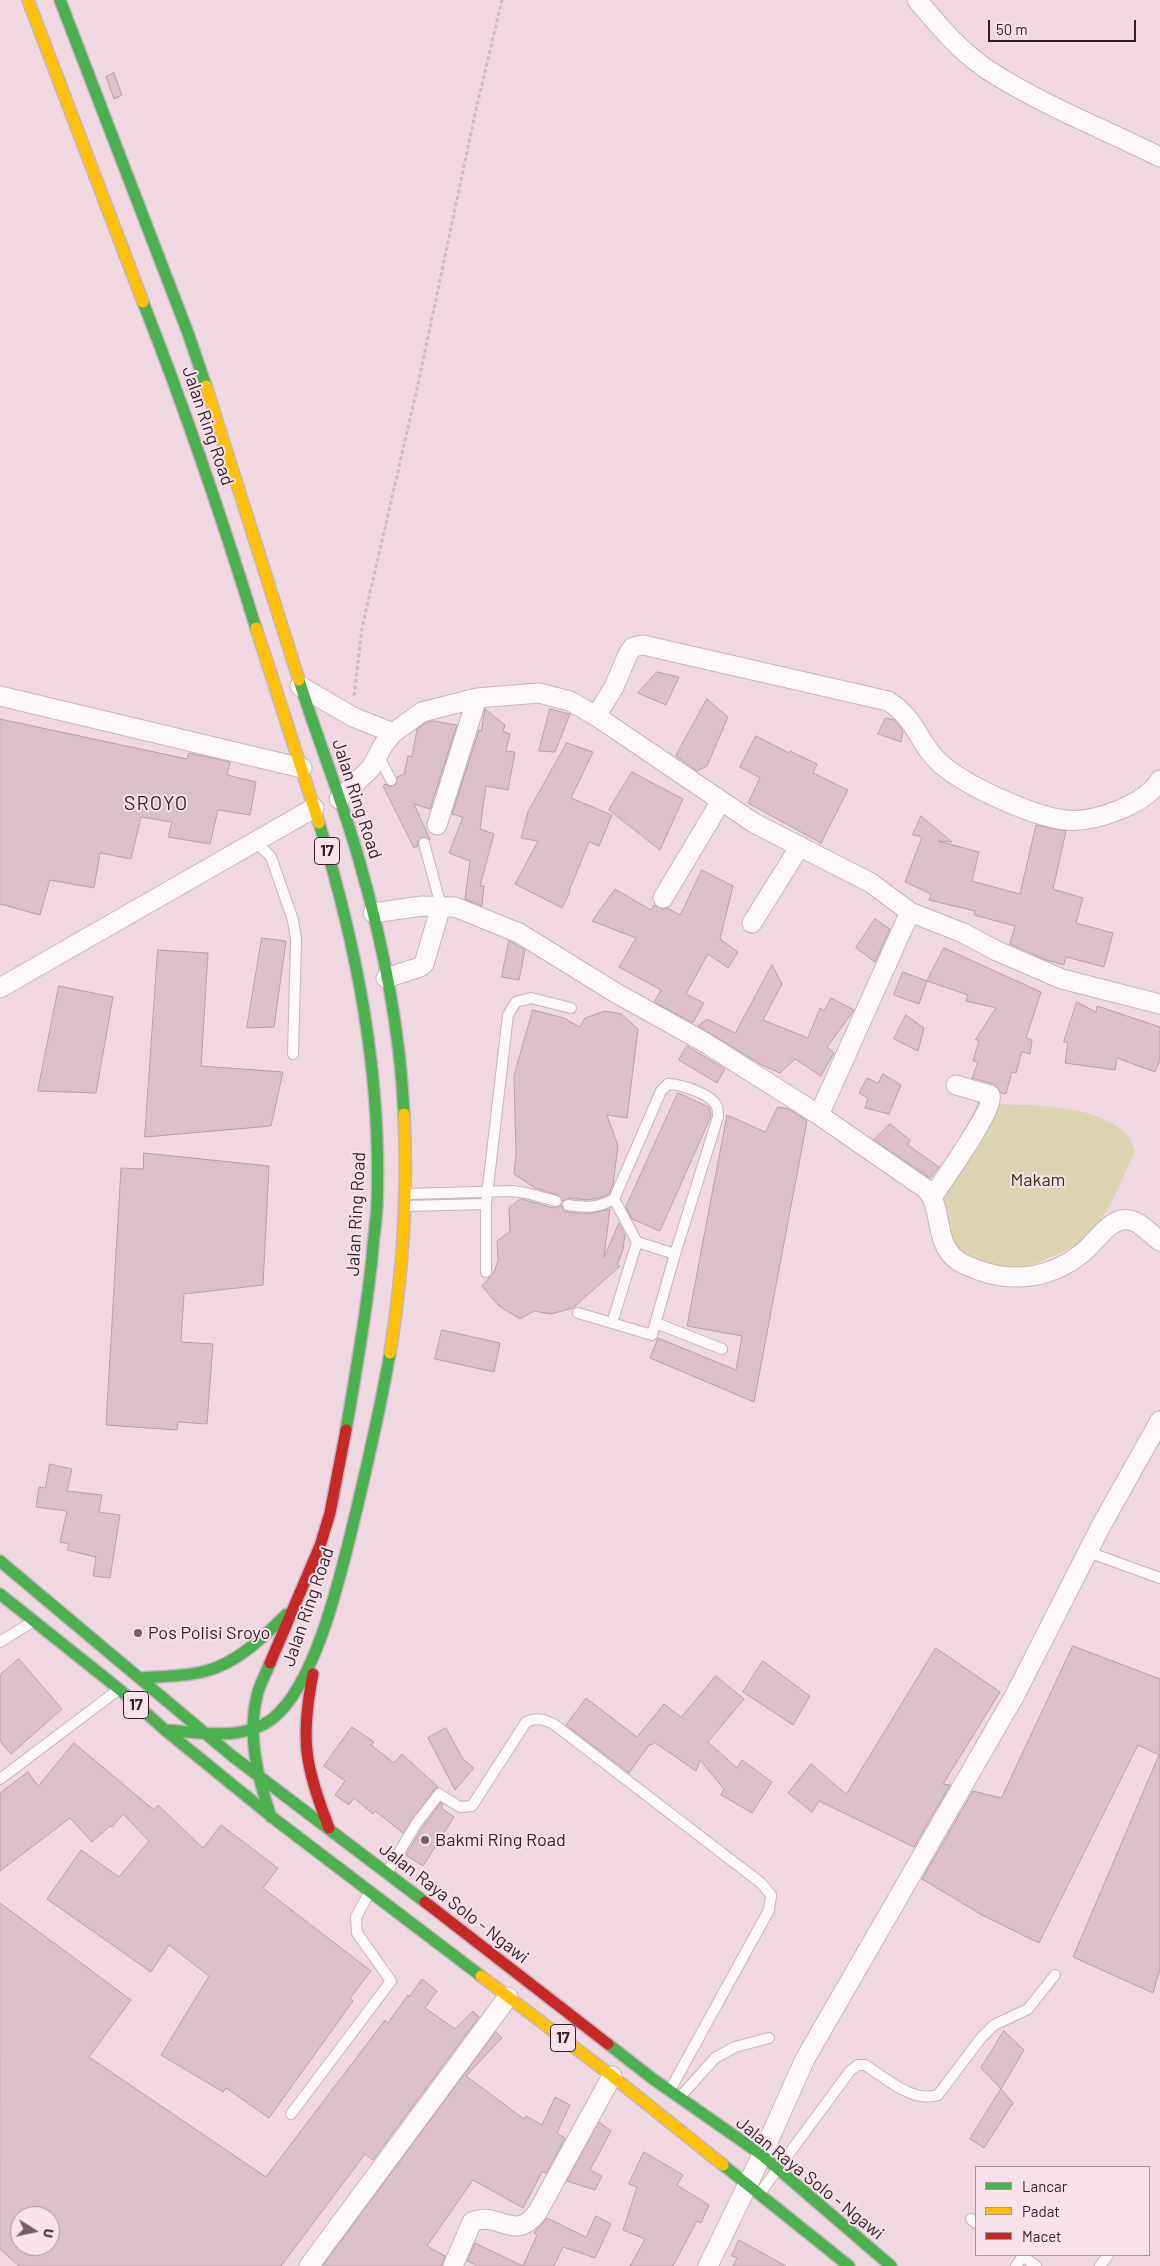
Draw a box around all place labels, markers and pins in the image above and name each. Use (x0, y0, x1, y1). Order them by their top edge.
place label: Pos Polisi Sroyo (148, 1622, 270, 1644)
marker: Pos Polisi Sroyo (132, 1627, 144, 1639)
place label: Bakmi Ring Road (435, 1829, 566, 1851)
marker: Bakmi Ring Road (419, 1834, 431, 1846)

